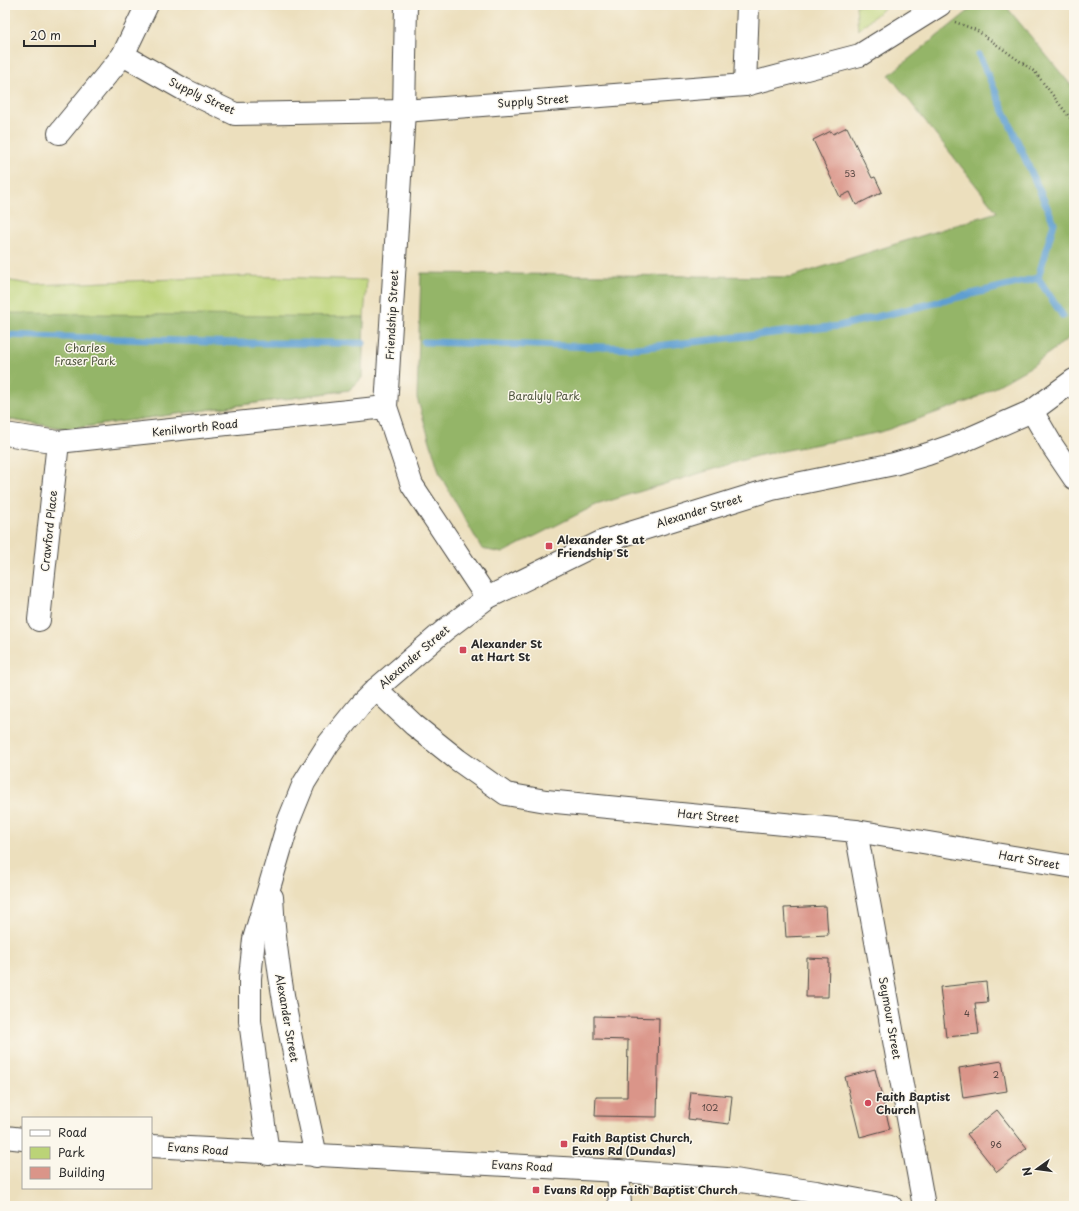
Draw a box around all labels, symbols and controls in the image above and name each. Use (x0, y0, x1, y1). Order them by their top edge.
scale bar (24, 22, 95, 48)
text: 20 m (30, 26, 61, 44)
street label: Supply Street (166, 73, 239, 119)
street label: Supply Street (497, 90, 570, 111)
house number: 53 (844, 166, 856, 180)
street label: Friendship Street (381, 269, 402, 360)
park label: Charles Fraser Park (54, 339, 116, 369)
park label: Baralyly Park (508, 387, 580, 404)
street label: Kenilworth Road (151, 415, 239, 440)
street label: Crawford Place (36, 489, 61, 572)
street label: Alexander Street (654, 489, 745, 532)
place label: Alexander St at Friendship St (556, 531, 645, 561)
marker: Alexander St at Friendship St (544, 541, 554, 551)
street label: Alexander Street (374, 621, 453, 692)
place label: Alexander St at Hart St (470, 635, 542, 665)
marker: Alexander St at Hart St (458, 645, 468, 655)
street label: Hart Street (677, 804, 740, 827)
street label: Hart Street (997, 846, 1061, 873)
street label: Alexander Street (271, 972, 304, 1064)
street label: Seymour Street (875, 975, 906, 1061)
house number: 4 (964, 1006, 970, 1020)
house number: 2 (993, 1067, 999, 1081)
place label: Faith Baptist Church (876, 1088, 950, 1118)
marker: Faith Baptist Church (863, 1098, 873, 1108)
house number: 102 (702, 1100, 718, 1114)
legend (22, 1117, 152, 1189)
text: Road (58, 1123, 87, 1141)
place label: Faith Baptist Church, Evans Rd (Dundas) (572, 1129, 693, 1159)
house number: 96 (990, 1137, 1002, 1151)
street label: Evans Road (167, 1138, 229, 1159)
marker: Faith Baptist Church, Evans Rd (Dundas) (559, 1139, 569, 1149)
text: Park (58, 1143, 85, 1161)
north arrow (1017, 1149, 1057, 1189)
street label: Evans Road (491, 1155, 553, 1176)
text: Building (58, 1163, 105, 1181)
text: N (1017, 1165, 1036, 1178)
place label: Evans Rd opp Faith Baptist Church (544, 1181, 738, 1198)
marker: Evans Rd opp Faith Baptist Church (531, 1185, 541, 1195)

